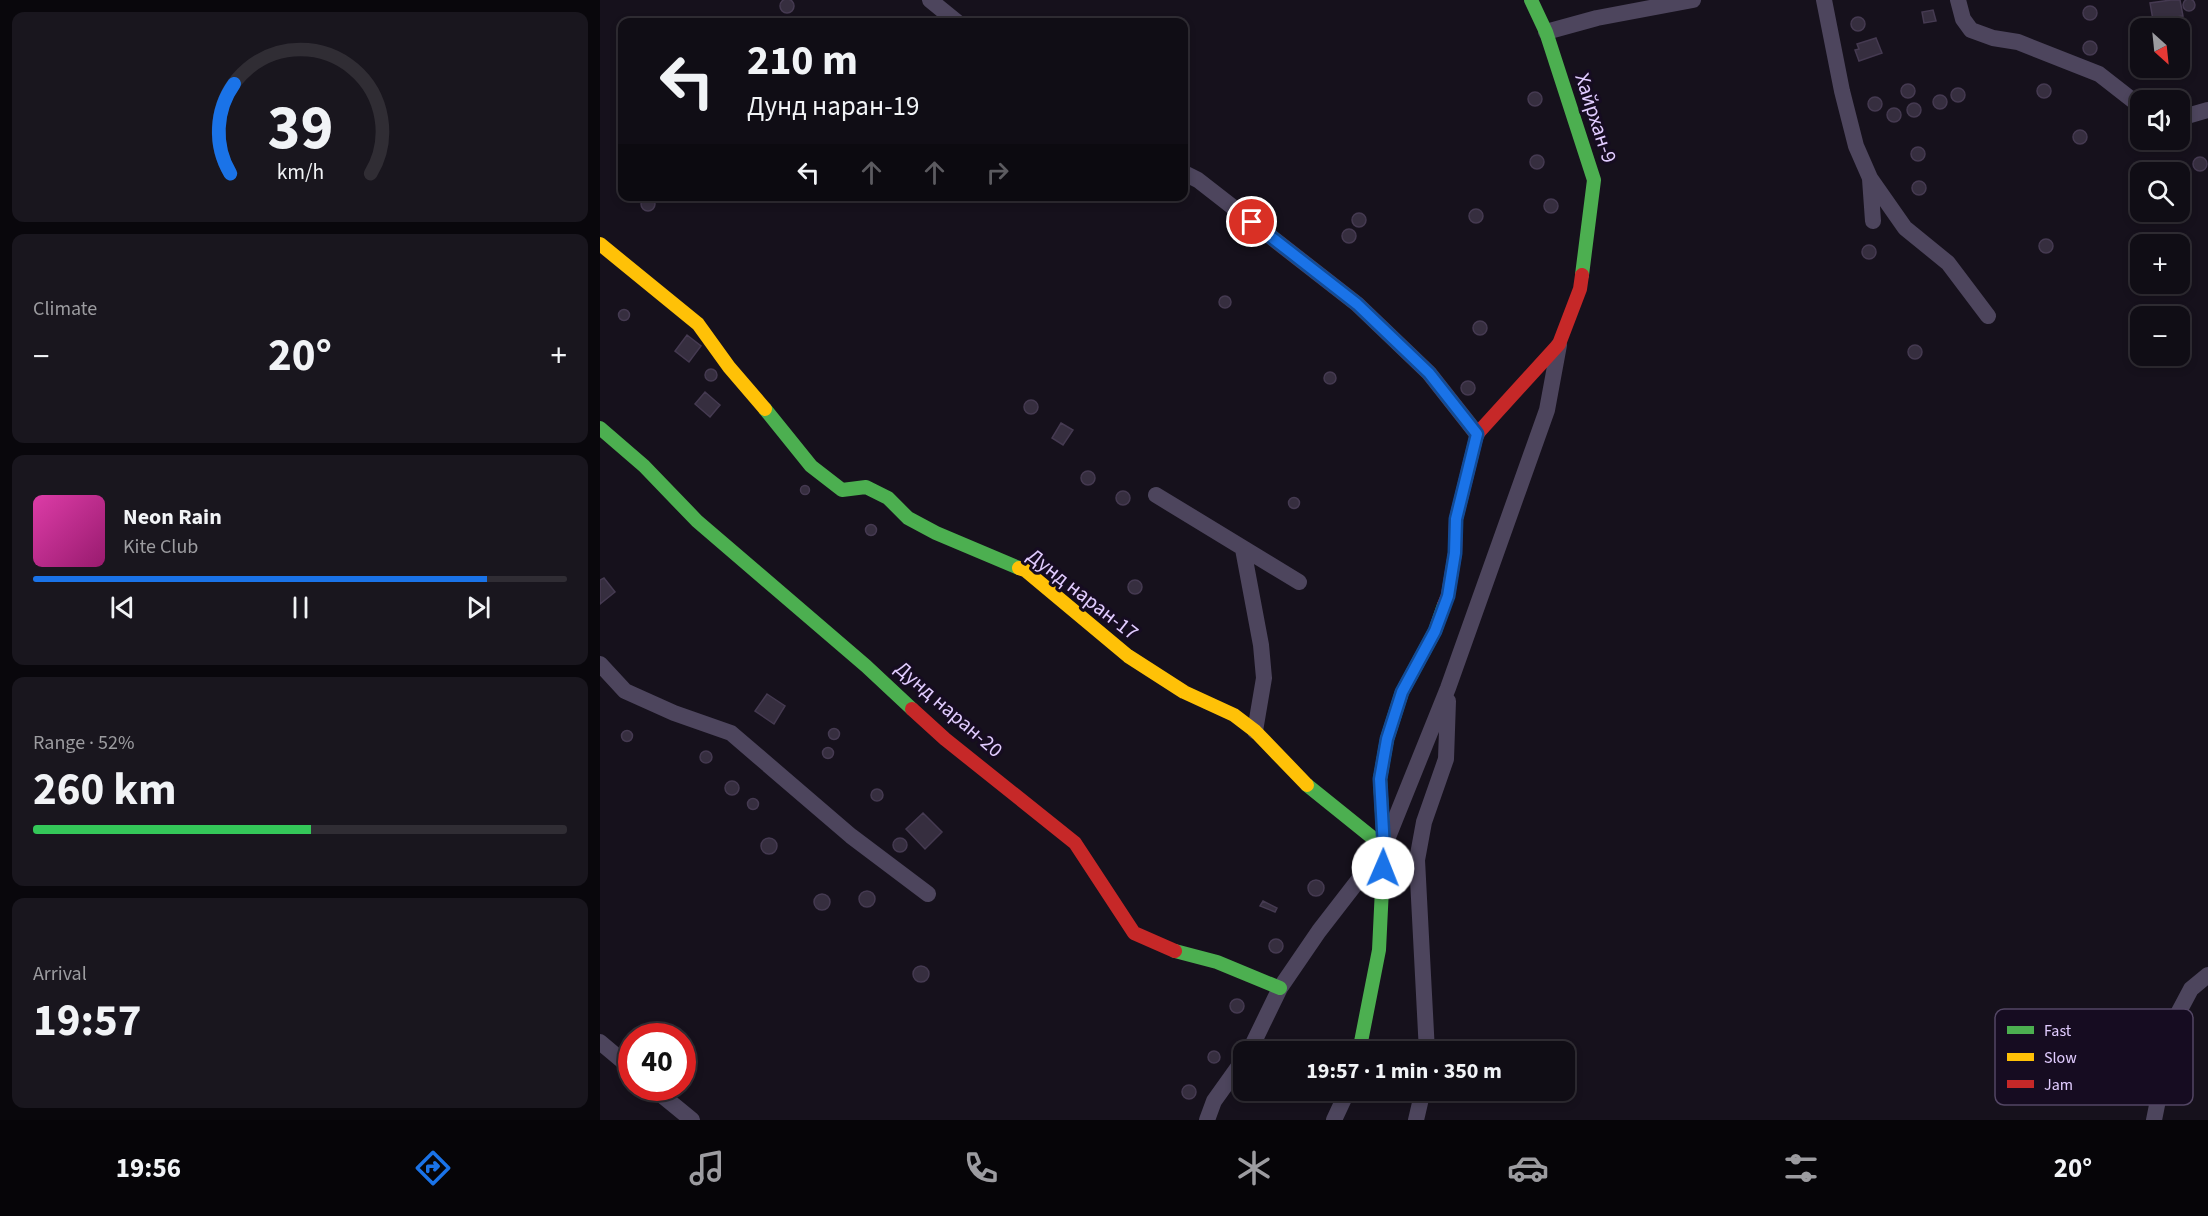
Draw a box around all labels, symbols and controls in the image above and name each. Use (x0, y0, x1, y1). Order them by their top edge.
north arrow (2130, 18, 2190, 78)
map controls (2130, 18, 2190, 366)
text: 210 m (747, 31, 858, 91)
icon: left (648, 42, 726, 120)
street label: Хайрхан-9 (1567, 69, 1625, 167)
text: 39 (267, 84, 333, 173)
text: Дунд наран-19 (747, 87, 919, 126)
button: sound (2130, 90, 2190, 150)
icon: left (792, 156, 825, 189)
icon: ahead (855, 156, 888, 189)
icon: ahead (918, 156, 951, 189)
icon: right (981, 156, 1014, 189)
text: km/h (276, 157, 324, 188)
button: search (2130, 162, 2190, 222)
pin (1226, 196, 1277, 247)
icon: arrive (1235, 205, 1268, 238)
button: + (2130, 234, 2190, 294)
text: Climate (33, 295, 97, 323)
button: − (2130, 306, 2190, 366)
text: 20° (268, 324, 332, 388)
text: − (33, 333, 49, 380)
text: + (551, 333, 567, 380)
text: Neon Rain (123, 501, 222, 533)
text: Kite Club (123, 533, 198, 561)
street label: Дунд наран-17 (1021, 541, 1145, 647)
icon: previous (106, 591, 139, 624)
icon: pause (284, 591, 317, 624)
icon: next (462, 591, 495, 624)
street label: Дунд наран-20 (889, 654, 1009, 764)
text: Range · 52% (33, 729, 134, 757)
text: 260 km (33, 758, 177, 822)
position arrow (1351, 836, 1415, 900)
text: Arrival (33, 960, 87, 988)
text: 19:57 (33, 989, 142, 1053)
legend (1995, 1009, 2193, 1105)
text: Fast (2044, 1020, 2072, 1042)
speed limit sign: 40 (618, 1023, 696, 1101)
text: Slow (2044, 1047, 2077, 1069)
text: 19:57 · 1 min · 350 m (1306, 1055, 1502, 1087)
text: Jam (2044, 1074, 2073, 1096)
icon: directions (412, 1147, 454, 1189)
icon: music (686, 1147, 728, 1189)
icon: phone (960, 1147, 1002, 1189)
icon: climate (1233, 1147, 1275, 1189)
icon: car (1507, 1147, 1549, 1189)
icon: filters (1780, 1147, 1822, 1189)
text: 19:56 (116, 1149, 181, 1188)
text: 20° (2054, 1149, 2092, 1188)

